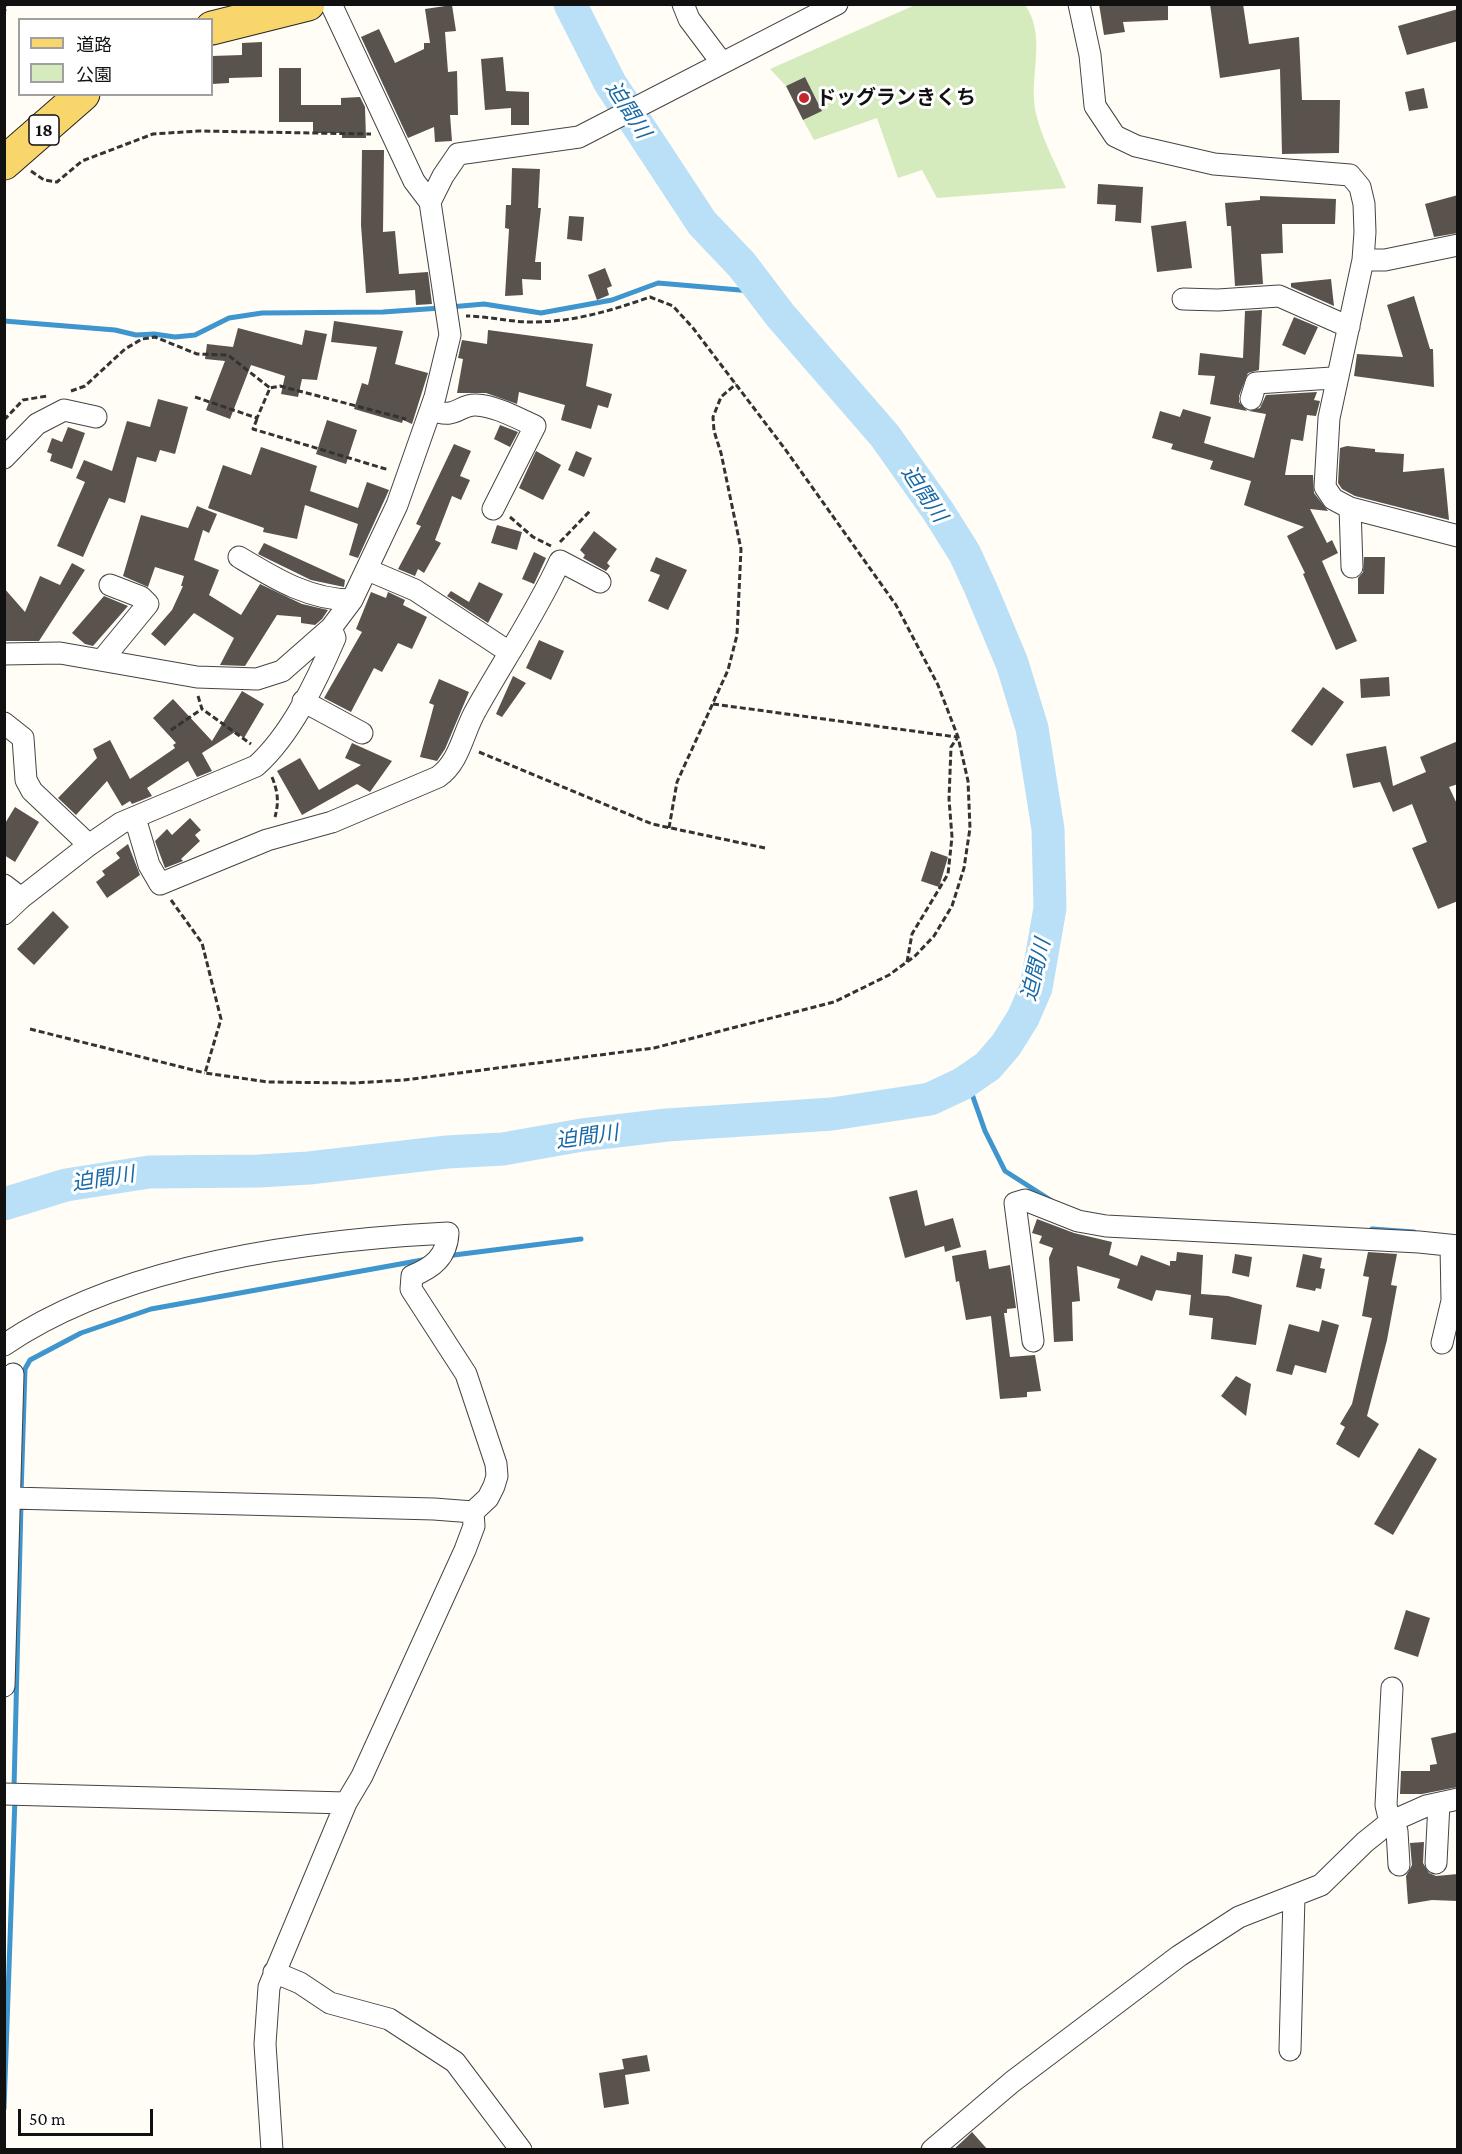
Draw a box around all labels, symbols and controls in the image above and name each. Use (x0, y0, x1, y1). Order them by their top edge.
legend (18, 18, 213, 96)
text: 道路 (76, 35, 112, 55)
text: 公園 (76, 65, 112, 85)
water label: 迫間川 (600, 77, 656, 143)
place label: ドッグランきくち (816, 86, 976, 110)
marker: ドッグランきくち (797, 91, 811, 105)
road number: 18 (29, 115, 59, 145)
water label: 迫間川 (896, 461, 952, 527)
water label: 迫間川 (1016, 936, 1056, 1004)
water label: 迫間川 (554, 1120, 620, 1154)
water label: 迫間川 (70, 1162, 136, 1196)
scale bar (21, 2097, 156, 2135)
text: 50 m (29, 2109, 66, 2129)

